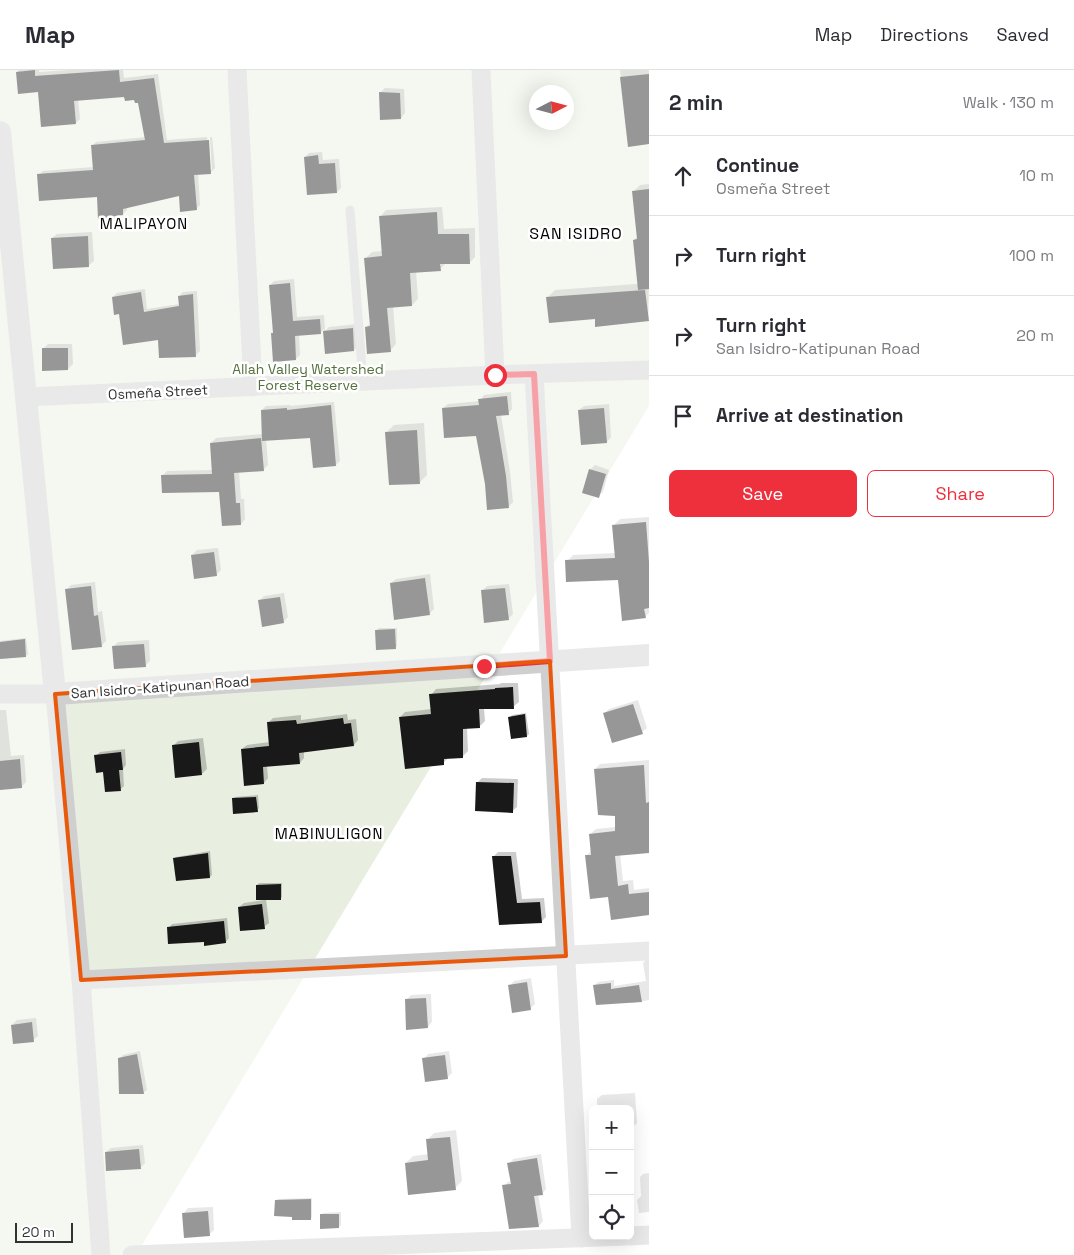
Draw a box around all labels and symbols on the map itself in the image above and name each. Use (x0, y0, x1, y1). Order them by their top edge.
north arrow (529, 85, 574, 130)
district label: MALIPAYON (100, 214, 188, 233)
district label: SAN ISIDRO (529, 223, 623, 244)
park label: Allah Valley Watershed Forest Reserve (232, 360, 384, 394)
route start (484, 364, 507, 387)
street label: Osmeña Street (108, 380, 208, 404)
route end (473, 655, 496, 678)
street label: San Isidro-Katipunan Road (70, 672, 250, 702)
district label: MABINULIGON (275, 824, 383, 843)
scale bar (15, 1220, 72, 1243)

